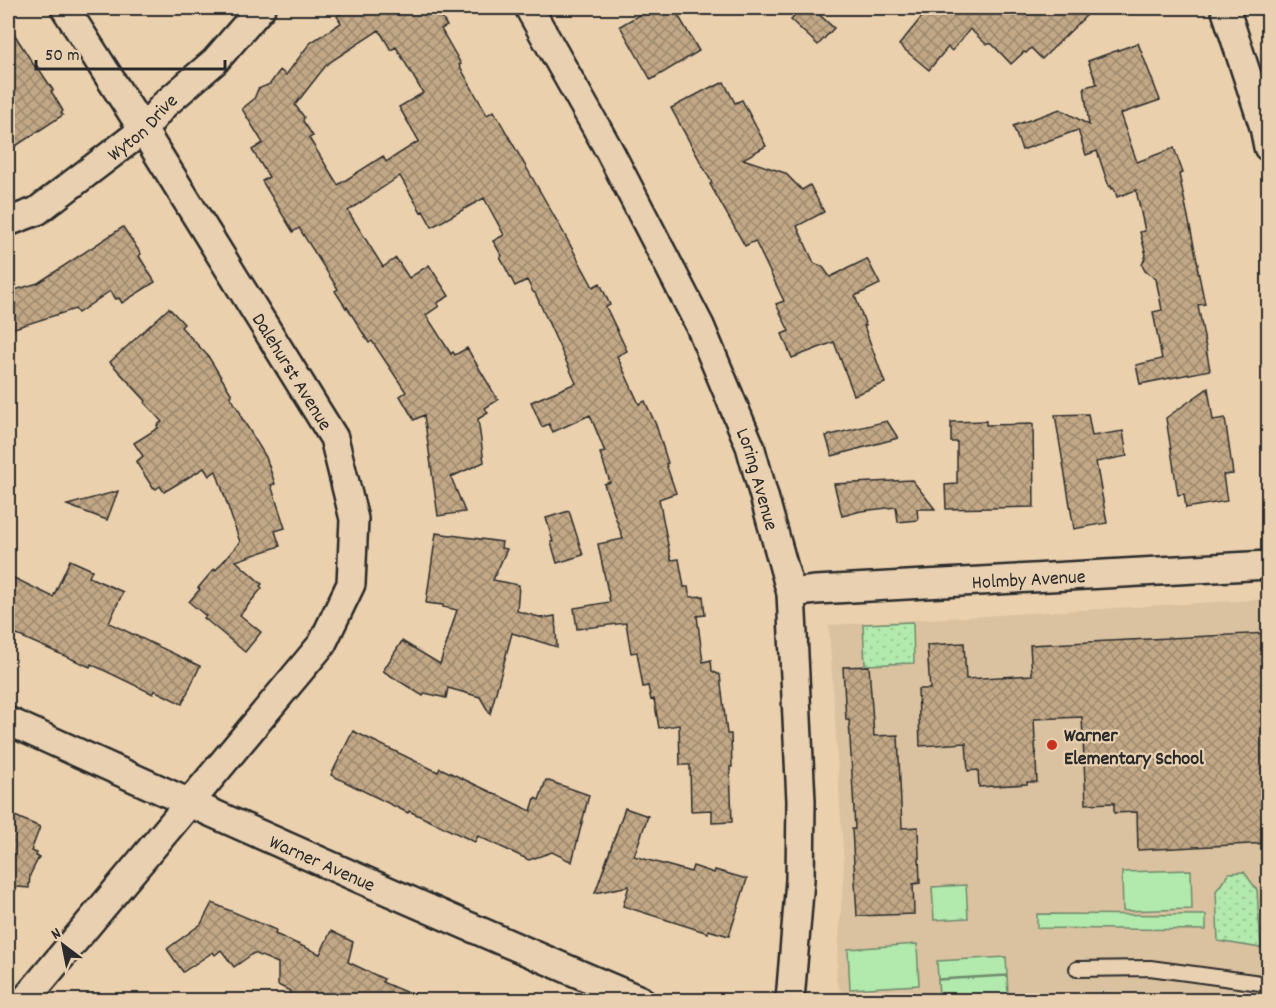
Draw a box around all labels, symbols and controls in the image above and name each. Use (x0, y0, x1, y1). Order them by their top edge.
scale bar (36, 33, 225, 71)
text: 50 m (45, 44, 80, 69)
street label: Wyton Drive (102, 88, 185, 169)
street label: Dalehurst Avenue (243, 309, 338, 437)
street label: Loring Avenue (727, 424, 784, 534)
street label: Holmby Avenue (971, 564, 1086, 598)
place label: Warner Elementary School (1064, 723, 1204, 774)
marker: Warner Elementary School (1045, 738, 1059, 752)
street label: Warner Avenue (264, 829, 379, 901)
north arrow (33, 915, 93, 975)
text: N (47, 923, 66, 946)

